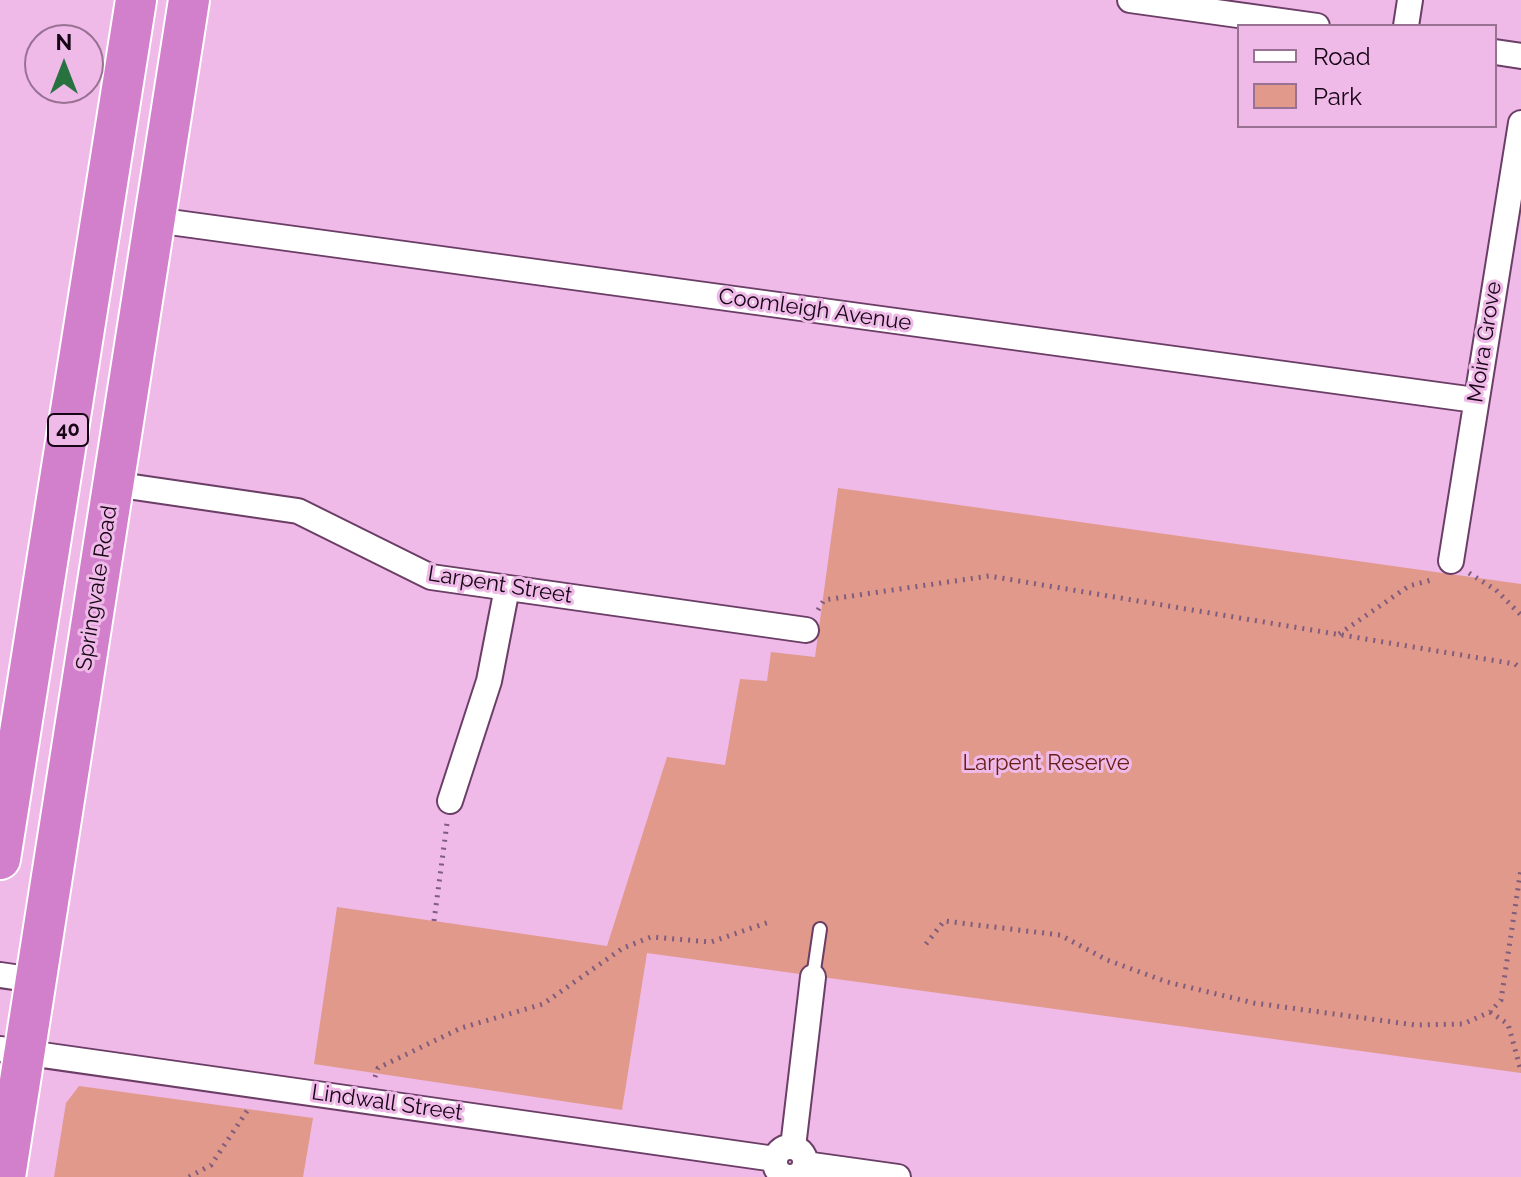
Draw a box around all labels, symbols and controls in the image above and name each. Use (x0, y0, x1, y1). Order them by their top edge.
north arrow (24, 24, 104, 104)
legend (1237, 24, 1497, 128)
text: N (56, 29, 72, 55)
text: Road (1313, 42, 1371, 71)
text: Park (1313, 82, 1362, 111)
street label: Moira Grove (1462, 280, 1508, 404)
street label: Coomleigh Avenue (717, 283, 913, 337)
road number: 40 (48, 414, 88, 446)
street label: Springvale Road (71, 504, 123, 672)
street label: Larpent Street (426, 561, 574, 609)
park label: Larpent Reserve (962, 750, 1130, 776)
street label: Lindwall Street (310, 1079, 464, 1127)

